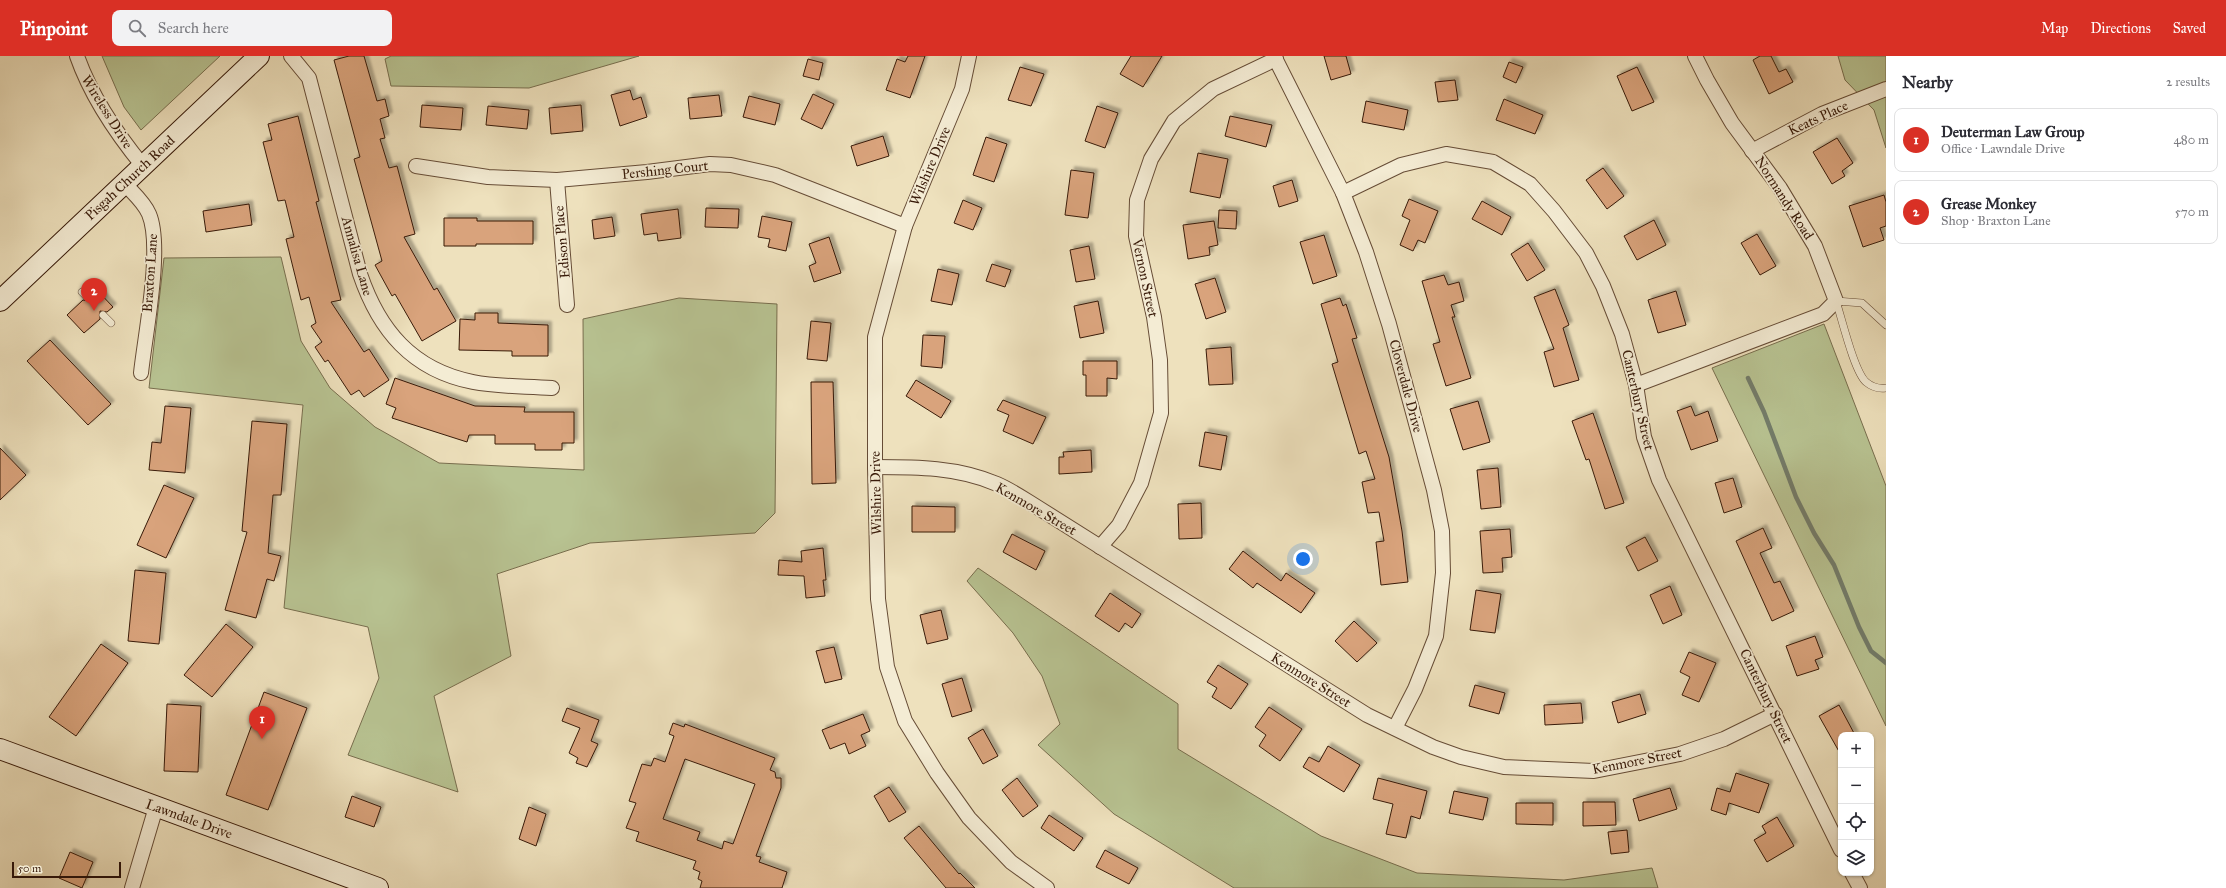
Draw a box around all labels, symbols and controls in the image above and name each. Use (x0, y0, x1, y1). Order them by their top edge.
search box (112, 10, 392, 46)
text: Pinpoint (20, 17, 88, 40)
icon: search (126, 17, 148, 39)
text: Search here (158, 19, 229, 37)
text: Map (2041, 20, 2068, 37)
text: Directions (2090, 20, 2151, 37)
text: Saved (2173, 20, 2206, 37)
street label: Wireless Drive (78, 72, 136, 152)
text: Nearby (1902, 72, 1953, 93)
text: 2 results (2166, 74, 2210, 90)
street label: Keats Place (1785, 97, 1851, 139)
text: Deuterman Law Group (1941, 123, 2085, 141)
street label: Wilshire Drive (906, 124, 954, 208)
street label: Pisgah Church Road (82, 132, 178, 224)
text: 1 (1913, 132, 1919, 148)
text: 480 m (2174, 132, 2209, 148)
text: Office · Lawndale Drive (1941, 141, 2065, 157)
street label: Normandy Road (1751, 153, 1817, 243)
street label: Pershing Court (621, 157, 709, 183)
text: Grease Monkey (1941, 195, 2036, 213)
text: 2 (1913, 204, 1919, 220)
text: 570 m (2175, 204, 2209, 220)
street label: Edison Place (550, 205, 574, 279)
street label: Annalisa Lane (337, 213, 376, 298)
text: Shop · Braxton Lane (1941, 213, 2051, 229)
street label: Braxton Lane (139, 233, 161, 313)
street label: Vernon Street (1128, 236, 1162, 319)
pin: 2 (81, 278, 107, 311)
street label: Cloverdale Drive (1385, 338, 1427, 435)
street label: Canterbury Street (1618, 348, 1658, 452)
street label: Wilshire Drive (867, 451, 885, 535)
street label: Kenmore Street (992, 479, 1080, 539)
your location (1293, 549, 1313, 569)
street label: Canterbury Street (1736, 646, 1796, 746)
street label: Kenmore Street (1268, 649, 1354, 711)
pin: 1 (249, 706, 275, 739)
map controls (1838, 732, 1874, 876)
button: + (1838, 732, 1874, 768)
street label: Kenmore Street (1591, 744, 1683, 778)
button: − (1838, 768, 1874, 804)
street label: Lawndale Drive (143, 795, 235, 843)
button: locate (1838, 804, 1874, 840)
button: layers (1838, 840, 1874, 876)
scale bar (12, 860, 121, 879)
text: 50 m (18, 862, 41, 875)

